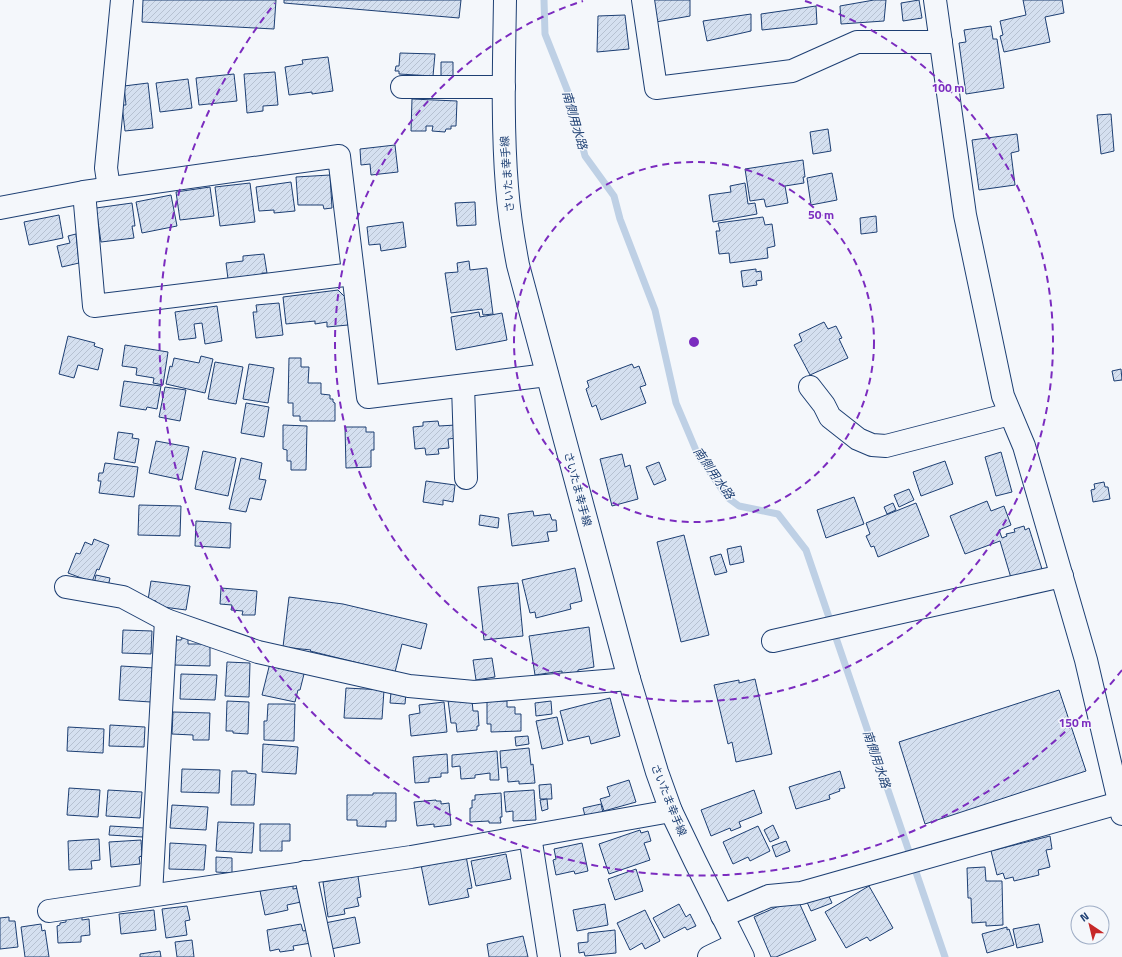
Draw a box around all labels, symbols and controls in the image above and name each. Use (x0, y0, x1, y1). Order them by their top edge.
text: 100 m (932, 78, 964, 97)
water label: 南側用水路 (558, 89, 593, 152)
street label: さいたま幸手線 (496, 135, 518, 213)
text: 50 m (808, 205, 834, 224)
centre of rings (687, 335, 701, 349)
water label: 南側用水路 (689, 443, 740, 504)
street label: さいたま幸手線 (560, 450, 596, 528)
text: 150 m (1059, 713, 1091, 732)
water label: 南側用水路 (858, 728, 896, 791)
street label: さいたま幸手線 (647, 761, 691, 839)
north arrow (1070, 905, 1110, 945)
text: N (1077, 908, 1092, 926)

